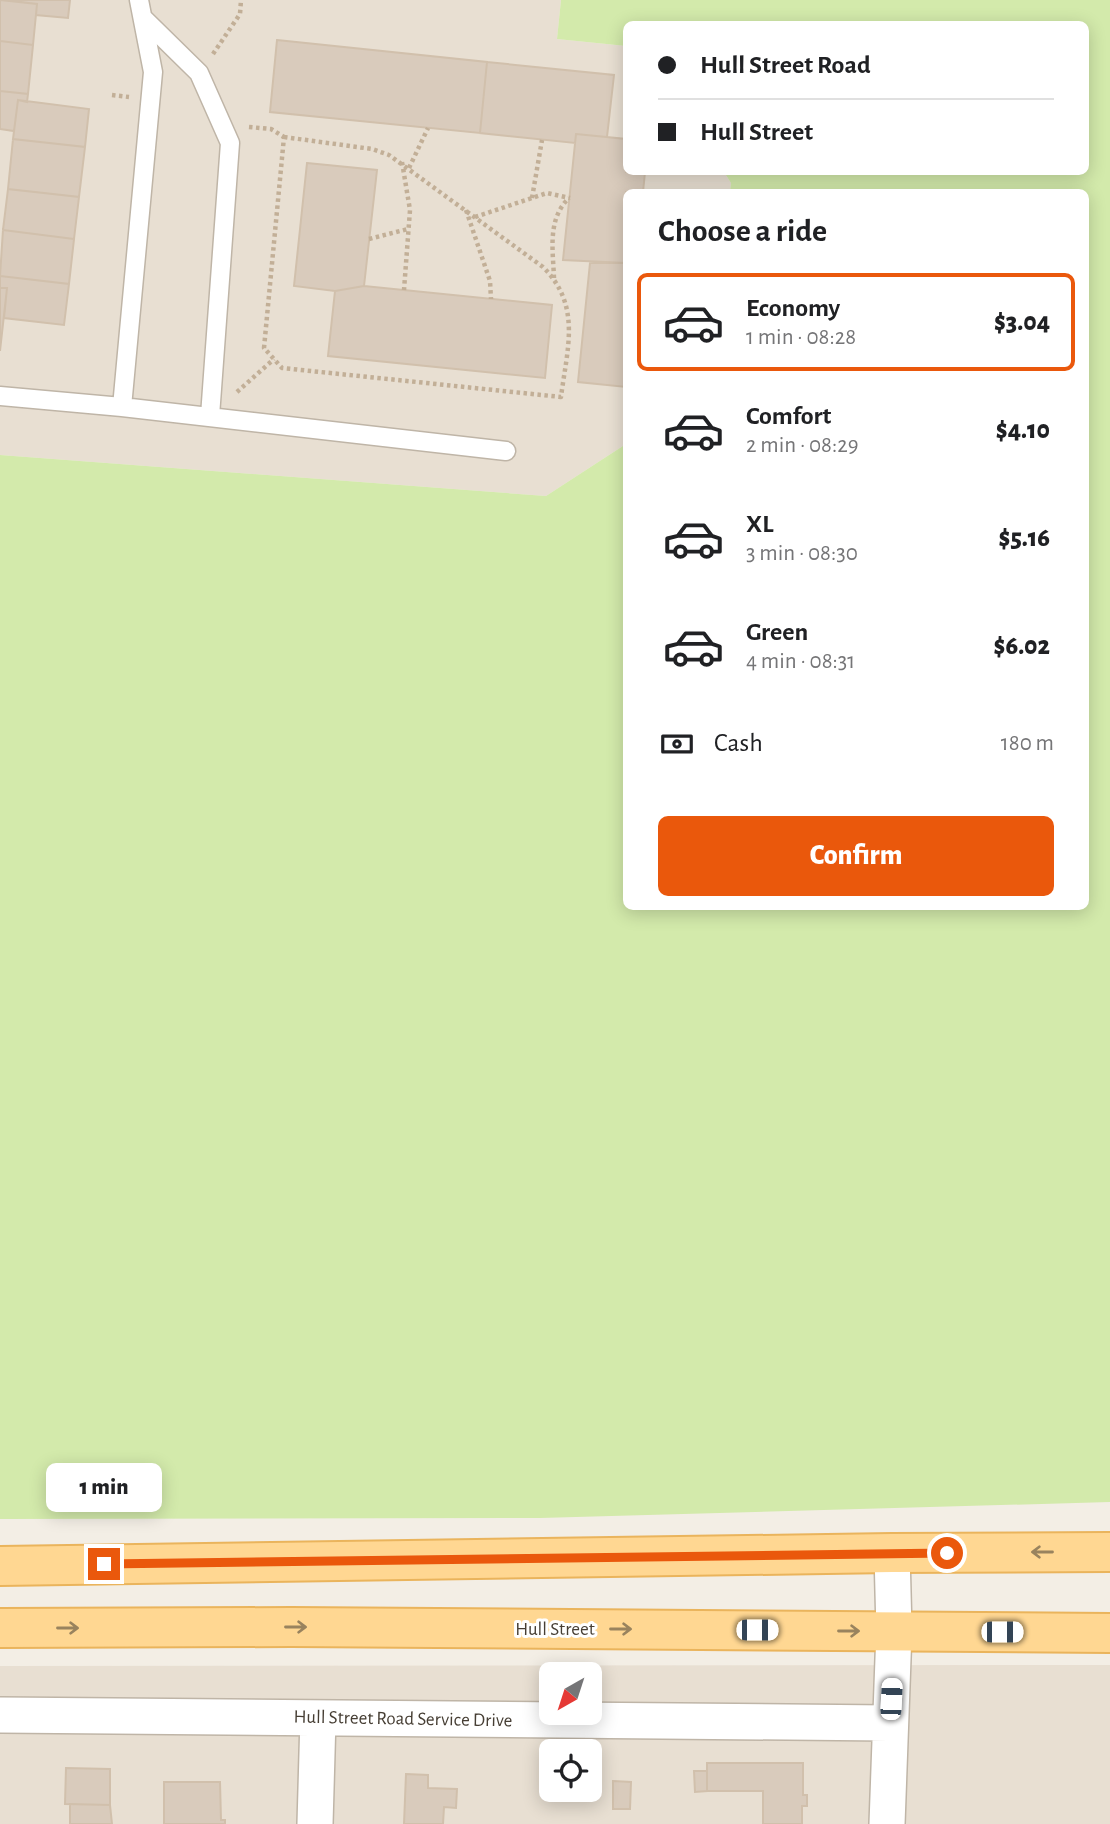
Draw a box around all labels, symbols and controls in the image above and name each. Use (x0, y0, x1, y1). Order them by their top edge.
text: Hull Street Road (700, 52, 871, 78)
text: Hull Street (700, 119, 813, 145)
text: Choose a ride (658, 215, 827, 247)
icon: car (662, 291, 725, 354)
text: Economy (746, 295, 840, 321)
text: $3.04 (994, 309, 1050, 335)
text: 1 min · 08:28 (746, 326, 856, 349)
icon: car (662, 399, 725, 462)
text: Comfort (746, 403, 831, 429)
text: $4.10 (996, 417, 1050, 443)
text: 2 min · 08:29 (746, 434, 859, 457)
icon: car (662, 507, 725, 570)
text: XL (746, 511, 773, 537)
text: $5.16 (998, 525, 1050, 551)
text: 3 min · 08:30 (746, 542, 858, 565)
icon: car (662, 615, 725, 678)
text: Green (746, 619, 808, 645)
text: $6.02 (994, 633, 1050, 659)
text: 4 min · 08:31 (746, 650, 855, 673)
icon: cash (658, 725, 696, 763)
text: Cash (714, 730, 763, 756)
text: 180 m (1001, 732, 1054, 755)
button: Confirm (658, 816, 1054, 896)
callout: 1 min (46, 1462, 162, 1512)
text: 1 min (80, 1476, 128, 1499)
route start (931, 1537, 963, 1569)
one-way arrow (1031, 1545, 1054, 1559)
route end (88, 1548, 120, 1580)
one-way arrow (284, 1620, 307, 1634)
street label: Hull Street (515, 1620, 595, 1639)
car (737, 1620, 779, 1641)
one-way arrow (56, 1621, 79, 1635)
one-way arrow (609, 1622, 632, 1636)
car (982, 1622, 1024, 1643)
one-way arrow (837, 1624, 860, 1638)
north arrow (539, 1662, 602, 1726)
map controls (539, 1662, 602, 1802)
car (880, 1677, 903, 1721)
street label: Hull Street Road Service Drive (293, 1708, 513, 1730)
button: locate (539, 1739, 602, 1802)

